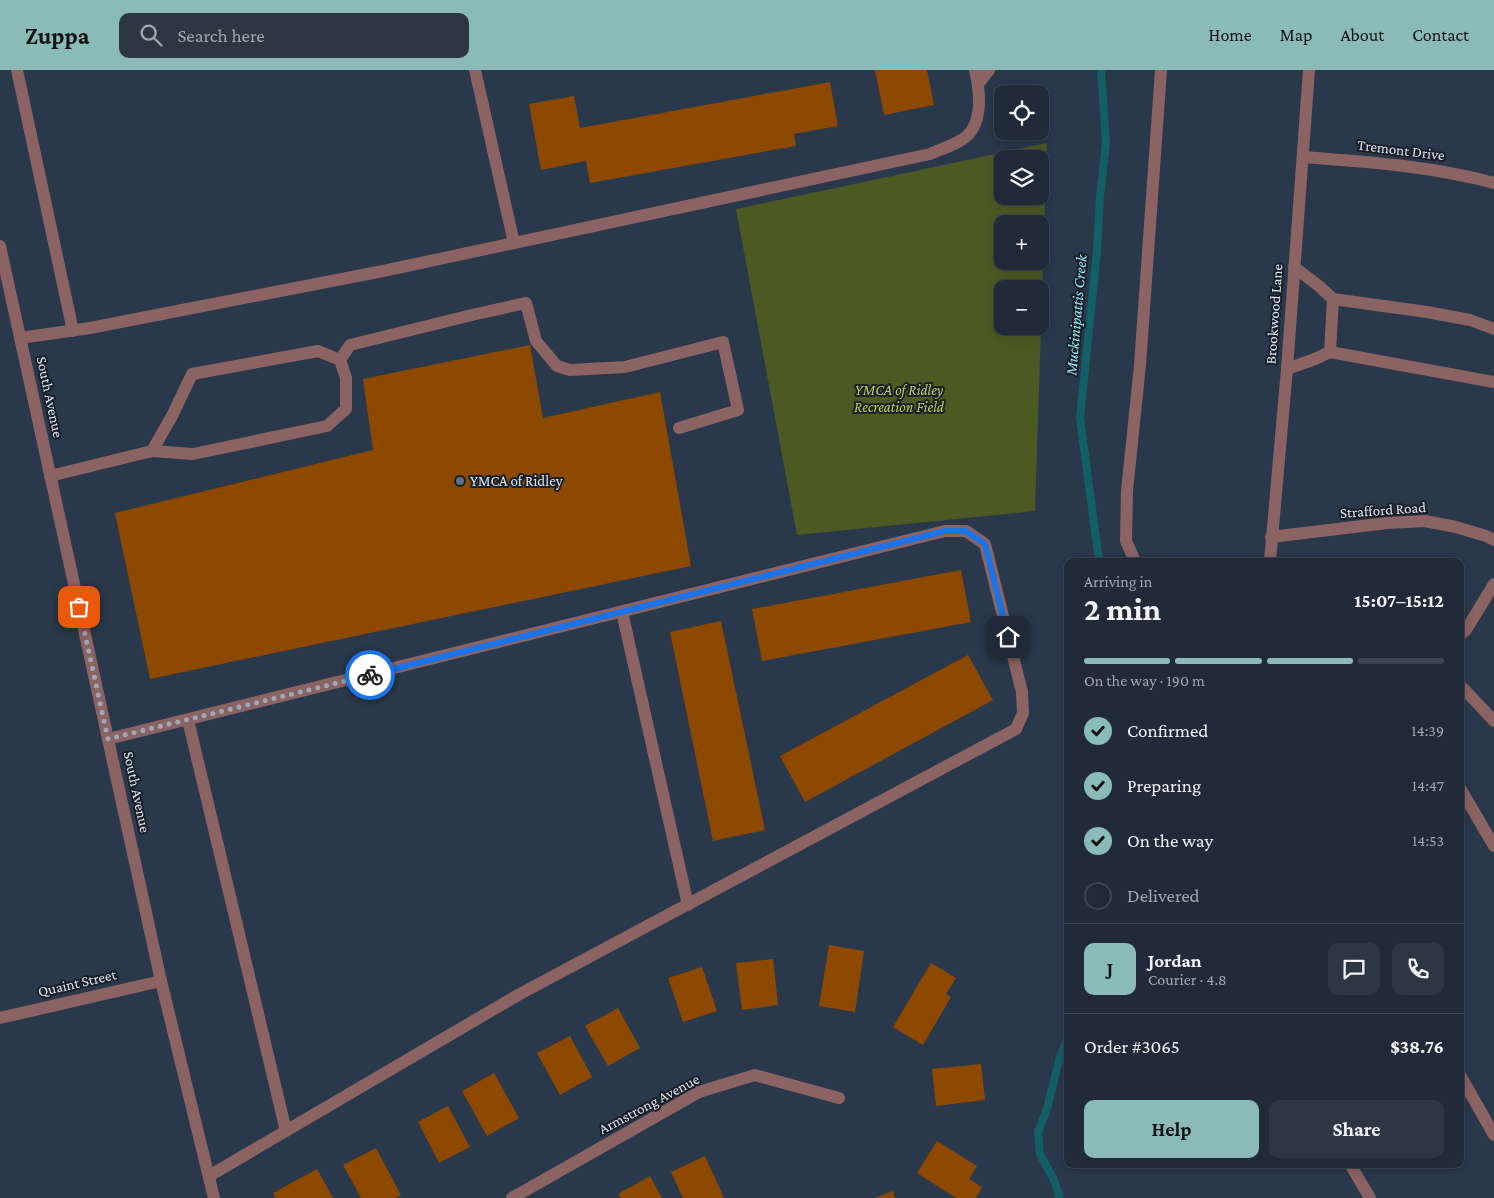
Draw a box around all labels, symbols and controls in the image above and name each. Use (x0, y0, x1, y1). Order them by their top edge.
search box (119, 13, 469, 58)
icon: search (137, 21, 165, 49)
text: Zuppa (25, 22, 89, 49)
text: Search here (177, 25, 265, 46)
text: Home (1209, 25, 1252, 45)
text: Map (1280, 25, 1312, 45)
text: About (1340, 25, 1384, 45)
text: Contact (1412, 25, 1469, 45)
map controls (994, 85, 1049, 335)
button: locate (994, 85, 1049, 140)
street label: Tremont Drive (1356, 137, 1446, 163)
button: layers (994, 150, 1049, 205)
button: + (994, 215, 1049, 270)
water label: Muckinipattis Creek (1062, 253, 1091, 377)
street label: Brookwood Lane (1263, 263, 1286, 365)
button: − (994, 280, 1049, 335)
street label: South Avenue (34, 355, 66, 439)
park label: YMCA of Ridley Recreation Field (854, 382, 945, 415)
place label: YMCA of Ridley (470, 473, 563, 490)
marker: YMCA of Ridley (454, 475, 466, 487)
street label: Strafford Road (1339, 499, 1427, 521)
text: Arriving in (1084, 573, 1152, 590)
pin (58, 586, 100, 628)
text: 15:07–15:12 (1354, 590, 1444, 611)
text: 2 min (1084, 591, 1161, 627)
icon: bag (65, 593, 93, 621)
pin (987, 616, 1029, 658)
icon: home (994, 623, 1022, 651)
courier (345, 650, 395, 700)
icon: bike (356, 661, 384, 689)
text: On the way · 190 m (1084, 672, 1205, 689)
icon: check (1084, 717, 1112, 745)
text: Confirmed (1127, 720, 1208, 741)
text: 14:39 (1411, 722, 1444, 739)
street label: South Avenue (121, 750, 153, 834)
icon: check (1084, 772, 1112, 800)
text: Preparing (1127, 775, 1201, 796)
text: 14:47 (1412, 777, 1444, 794)
icon: check (1084, 827, 1112, 855)
text: On the way (1127, 830, 1213, 851)
text: 14:53 (1412, 832, 1444, 849)
text: Delivered (1127, 885, 1200, 906)
button: chat (1328, 943, 1380, 995)
button: phone (1392, 943, 1444, 995)
text: Jordan (1148, 950, 1202, 971)
text: J (1107, 958, 1113, 979)
street label: Quaint Street (36, 966, 119, 1000)
text: Courier · 4.8 (1148, 971, 1227, 988)
text: Order #3065 (1084, 1036, 1180, 1057)
text: $38.76 (1390, 1036, 1444, 1057)
street label: Armstrong Avenue (596, 1071, 703, 1138)
button: Help (1084, 1100, 1259, 1158)
button: Share (1269, 1100, 1444, 1158)

